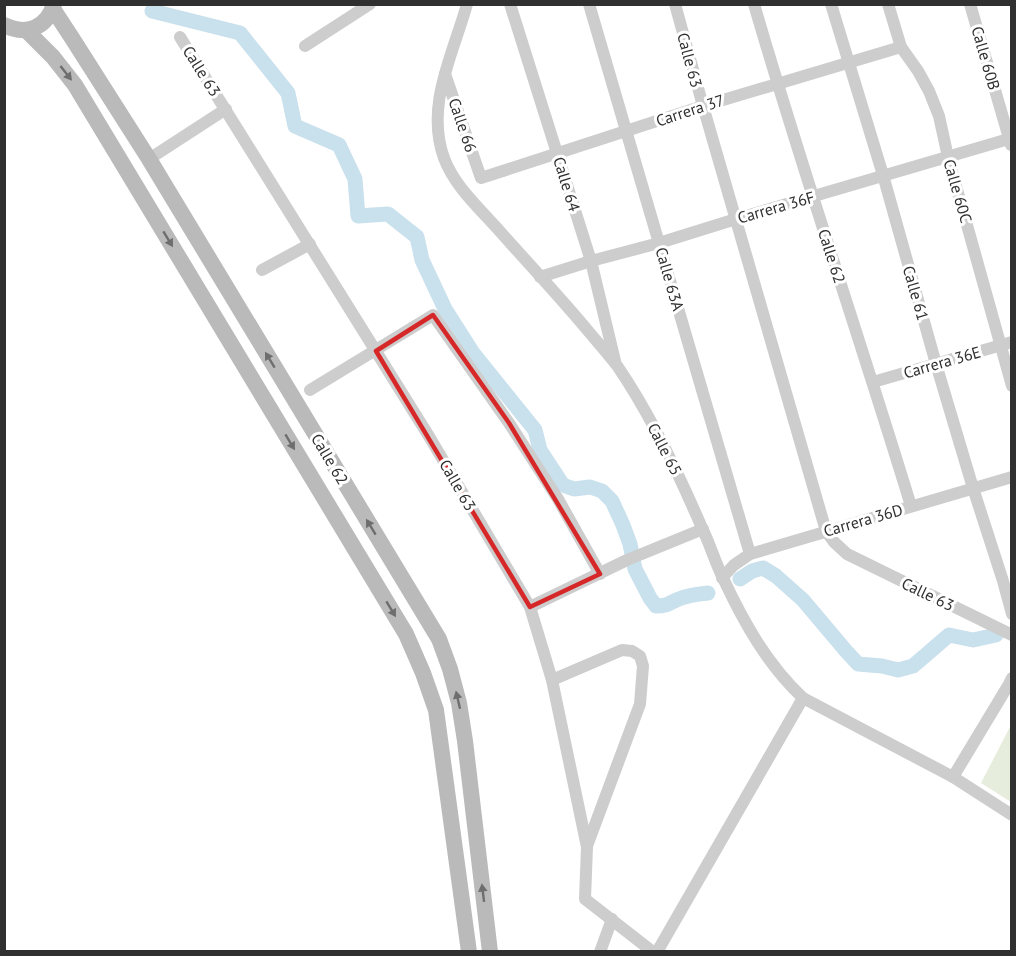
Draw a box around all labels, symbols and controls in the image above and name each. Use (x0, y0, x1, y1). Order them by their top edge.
street label: Calle 60B (967, 24, 1005, 92)
street label: Calle 63 (673, 30, 707, 90)
street label: Calle 63 (179, 42, 225, 100)
one-way arrow (59, 65, 72, 81)
street label: Carrera 37 (653, 90, 727, 130)
street label: Calle 66 (444, 95, 482, 155)
street label: Calle 64 (549, 154, 585, 214)
street label: Calle 60C (939, 157, 977, 225)
street label: Carrera 36F (735, 186, 817, 228)
street label: Calle 62 (814, 226, 850, 286)
one-way arrow (163, 231, 174, 247)
street label: Calle 63A (651, 245, 689, 314)
street label: Calle 61 (899, 263, 933, 323)
street label: Carrera 36E (901, 341, 983, 383)
one-way arrow (265, 351, 275, 368)
street label: Calle 65 (643, 420, 687, 478)
street label: Calle 62 (307, 430, 353, 488)
one-way arrow (285, 434, 296, 450)
street label: Calle 63 (435, 456, 481, 514)
street label: Carrera 36D (821, 499, 905, 541)
one-way arrow (366, 518, 376, 535)
street label: Calle 63 (898, 573, 958, 615)
one-way arrow (386, 601, 396, 618)
one-way arrow (453, 690, 462, 709)
one-way arrow (479, 884, 488, 903)

